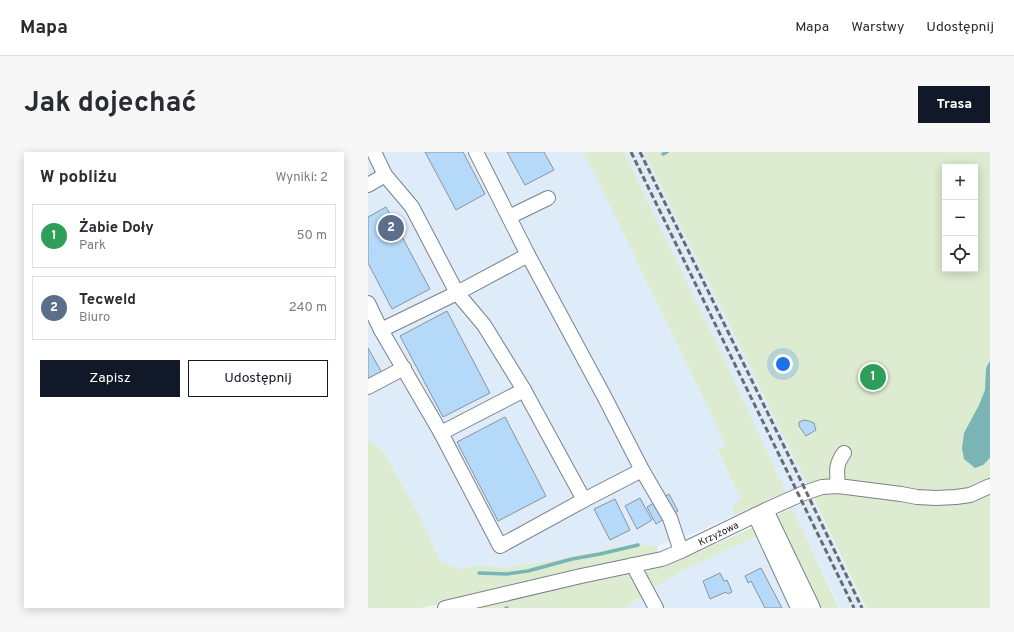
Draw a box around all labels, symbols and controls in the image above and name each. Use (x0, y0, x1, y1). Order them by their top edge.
text: Mapa (20, 16, 68, 40)
text: Mapa (795, 19, 829, 36)
text: Warstwy (851, 19, 904, 36)
text: Udostępnij (926, 19, 994, 36)
text: Jak dojechać (24, 86, 197, 122)
button: Trasa (918, 86, 990, 123)
map controls (942, 164, 978, 272)
button: + (942, 164, 978, 200)
text: W pobliżu (40, 167, 117, 189)
text: Wyniki: 2 (275, 170, 328, 186)
button: − (942, 200, 978, 236)
pin: 2 (378, 213, 404, 243)
text: Żabie Doły (79, 219, 154, 238)
text: 1 (51, 228, 57, 244)
text: 50 m (297, 228, 327, 244)
button: locate (942, 236, 978, 272)
text: Park (79, 238, 106, 254)
text: Tecweld (79, 291, 136, 310)
text: 2 (50, 300, 58, 316)
text: 240 m (289, 300, 327, 316)
text: Biuro (79, 310, 110, 326)
your location (773, 354, 793, 374)
button: Zapisz (40, 360, 180, 397)
button: Udostępnij (188, 360, 328, 397)
pin: 1 (860, 362, 886, 392)
street label: Krzyżowa (696, 519, 741, 550)

